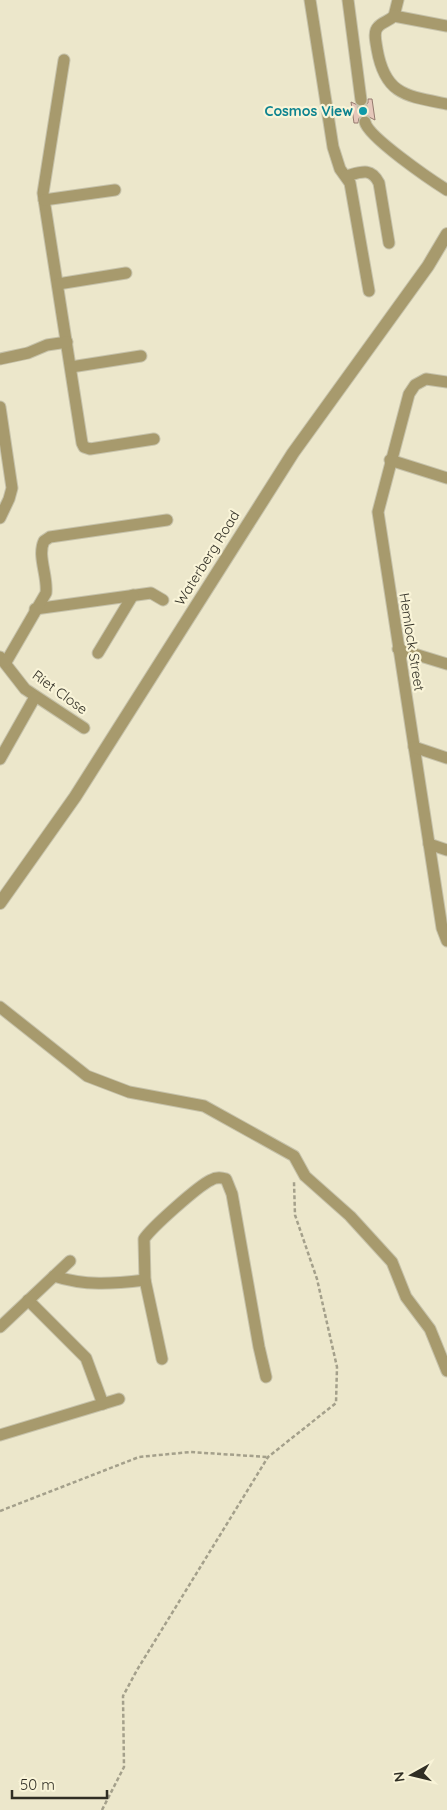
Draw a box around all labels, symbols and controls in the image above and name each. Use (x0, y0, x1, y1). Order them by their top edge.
place label: Cosmos View (265, 102, 353, 120)
marker: Cosmos View (357, 105, 369, 117)
street label: Waterberg Road (171, 507, 243, 609)
street label: Hemlock Street (395, 592, 429, 693)
street label: Riet Close (29, 666, 91, 718)
north arrow (387, 1750, 437, 1800)
scale bar (12, 1768, 108, 1800)
text: N (389, 1770, 409, 1783)
text: 50 m (20, 1775, 55, 1794)

